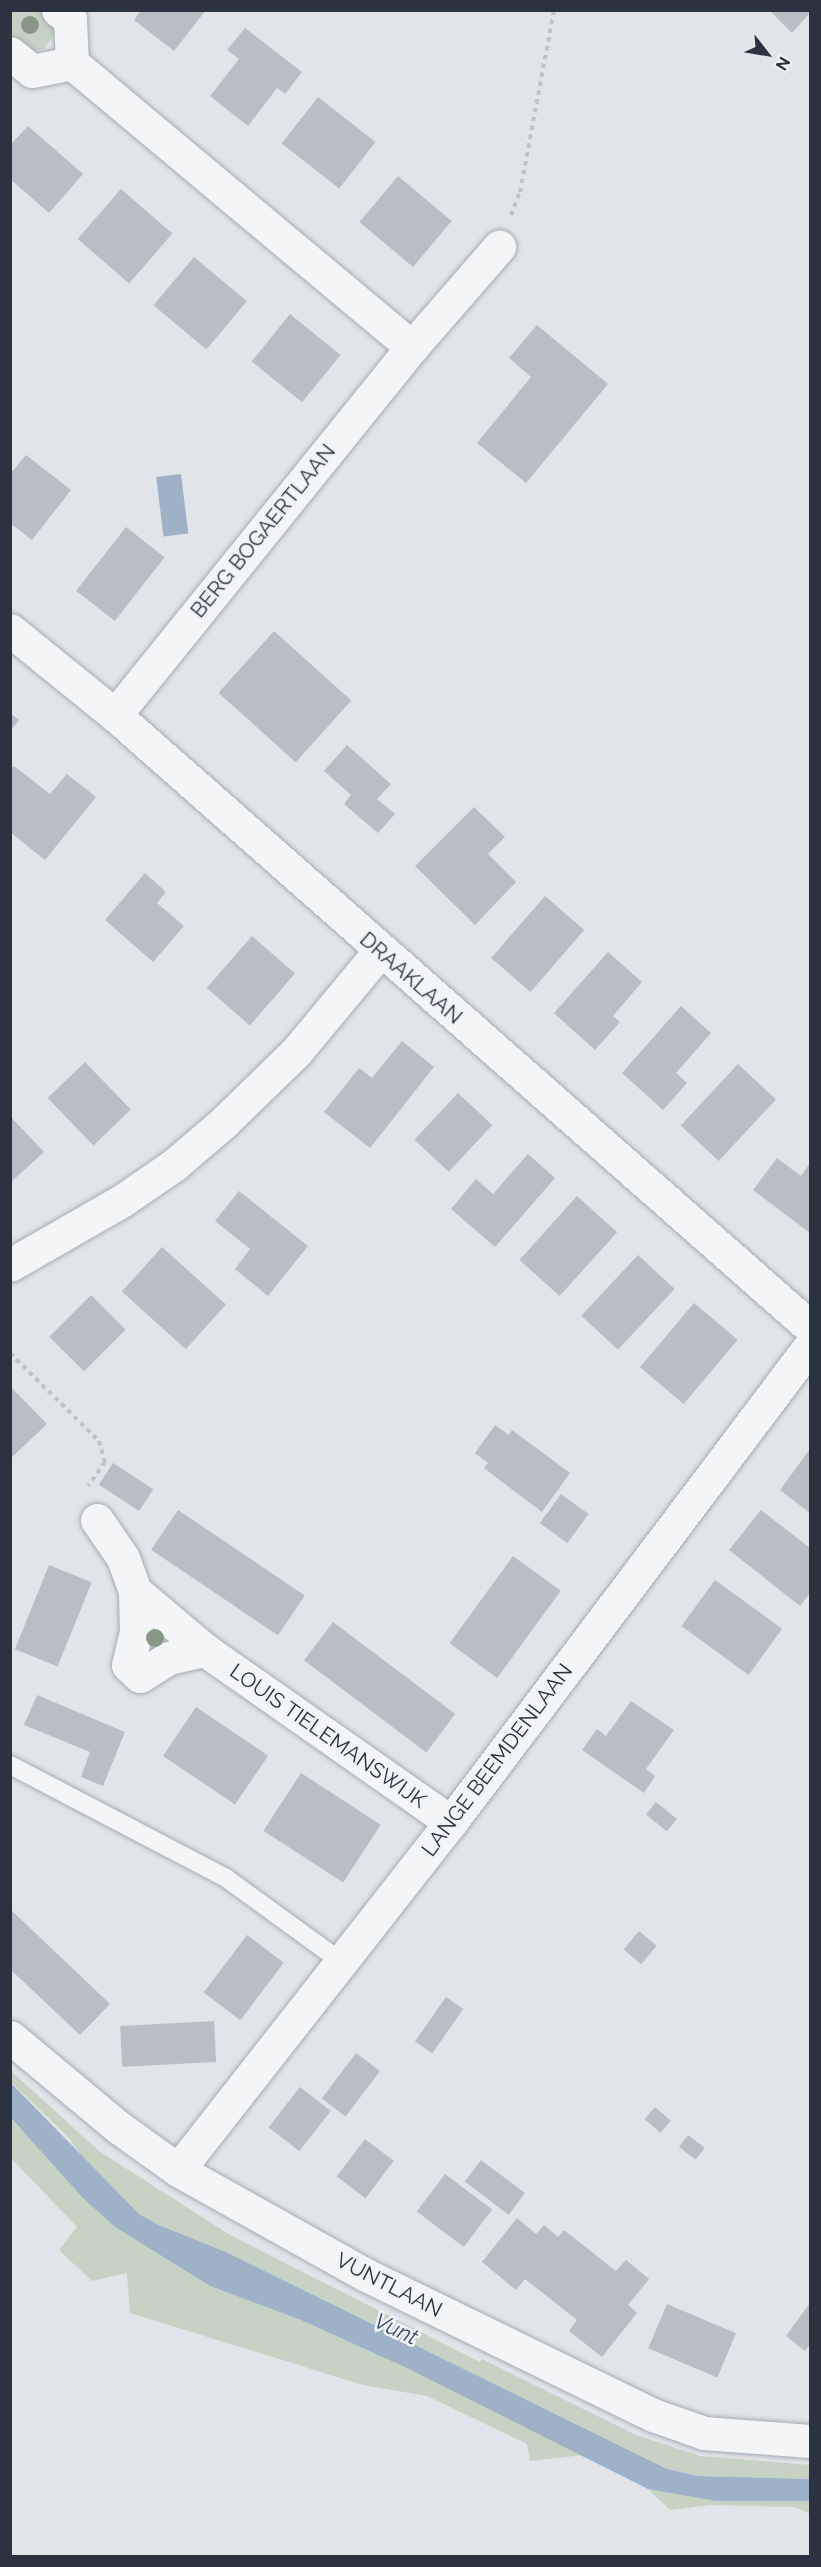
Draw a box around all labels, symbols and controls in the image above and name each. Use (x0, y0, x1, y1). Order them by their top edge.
north arrow (737, 24, 797, 84)
text: N (772, 53, 794, 74)
street label: BERG BOGAERTLAAN (185, 439, 341, 623)
street label: DRAAKLAAN (355, 927, 467, 1029)
street label: LOUIS TIELEMANSWIJK (225, 1658, 431, 1814)
street label: LANGE BEEMDENLAAN (416, 1659, 578, 1861)
street label: VUNTLAAN (332, 2247, 446, 2323)
water label: Vunt (370, 2308, 422, 2350)

